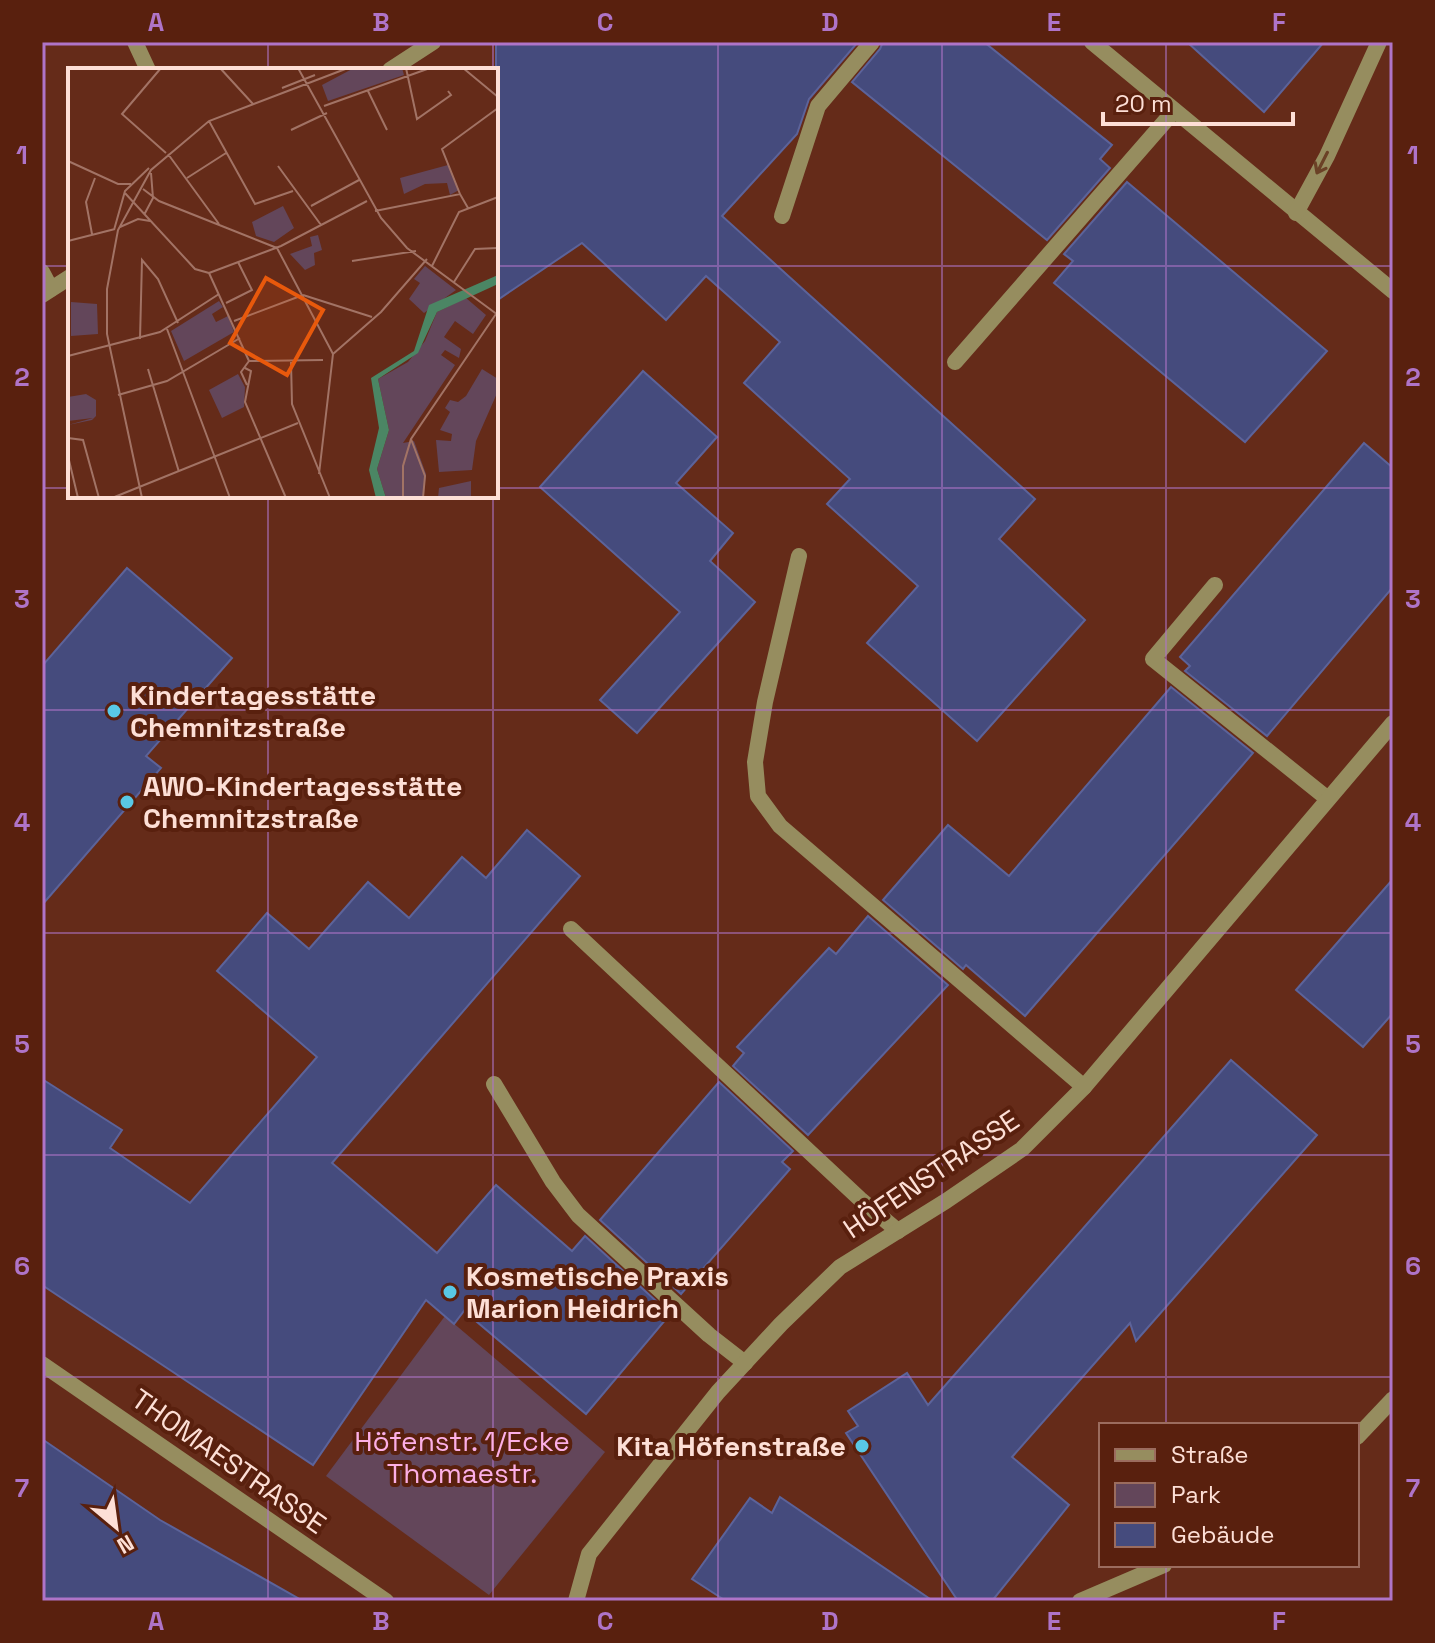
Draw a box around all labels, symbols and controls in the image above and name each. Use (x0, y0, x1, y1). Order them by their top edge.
text: A (148, 5, 165, 39)
text: B (372, 5, 390, 39)
text: C (597, 5, 613, 39)
text: D (821, 5, 839, 39)
text: E (1047, 5, 1061, 39)
text: F (1272, 5, 1286, 39)
inset map (68, 68, 498, 498)
scale bar (1103, 76, 1293, 126)
text: 20 m (1115, 88, 1172, 119)
text: 1 (16, 138, 28, 172)
text: 1 (1407, 138, 1419, 172)
one-way arrow (1314, 151, 1330, 175)
text: 2 (14, 360, 30, 394)
text: 2 (1405, 360, 1421, 394)
text: 3 (14, 582, 30, 616)
text: 3 (1405, 582, 1421, 616)
place label: Kindertagesstätte Chemnitzstraße (130, 677, 376, 745)
marker: Kindertagesstätte Chemnitzstraße (105, 702, 123, 720)
place label: AWO-Kindertagesstätte Chemnitzstraße (143, 768, 462, 836)
marker: AWO-Kindertagesstätte Chemnitzstraße (118, 793, 136, 811)
text: 4 (14, 805, 30, 839)
text: 4 (1405, 805, 1421, 839)
text: 5 (14, 1027, 30, 1061)
text: 5 (1405, 1027, 1421, 1061)
street label: HÖFENSTRASSE (836, 1102, 1026, 1246)
text: 6 (14, 1249, 30, 1283)
text: 6 (1405, 1249, 1421, 1283)
place label: Kosmetische Praxis Marion Heidrich (466, 1258, 729, 1326)
marker: Kosmetische Praxis Marion Heidrich (441, 1283, 459, 1301)
street label: THOMAESTRASSE (125, 1380, 333, 1542)
park label: Höfenstr. 1/Ecke Thomaestr. (354, 1423, 570, 1491)
legend (1099, 1423, 1359, 1567)
place label: Kita Höfenstraße (616, 1428, 846, 1464)
marker: Kita Höfenstraße (853, 1437, 871, 1455)
text: Straße (1171, 1439, 1248, 1470)
text: 7 (15, 1471, 29, 1505)
text: 7 (1406, 1471, 1420, 1505)
text: Park (1171, 1479, 1221, 1510)
north arrow (76, 1487, 156, 1567)
text: Gebäude (1171, 1519, 1274, 1550)
text: N (112, 1529, 139, 1560)
text: A (148, 1604, 165, 1638)
text: B (372, 1604, 390, 1638)
text: C (597, 1604, 613, 1638)
text: D (821, 1604, 839, 1638)
text: E (1047, 1604, 1061, 1638)
text: F (1272, 1604, 1286, 1638)

